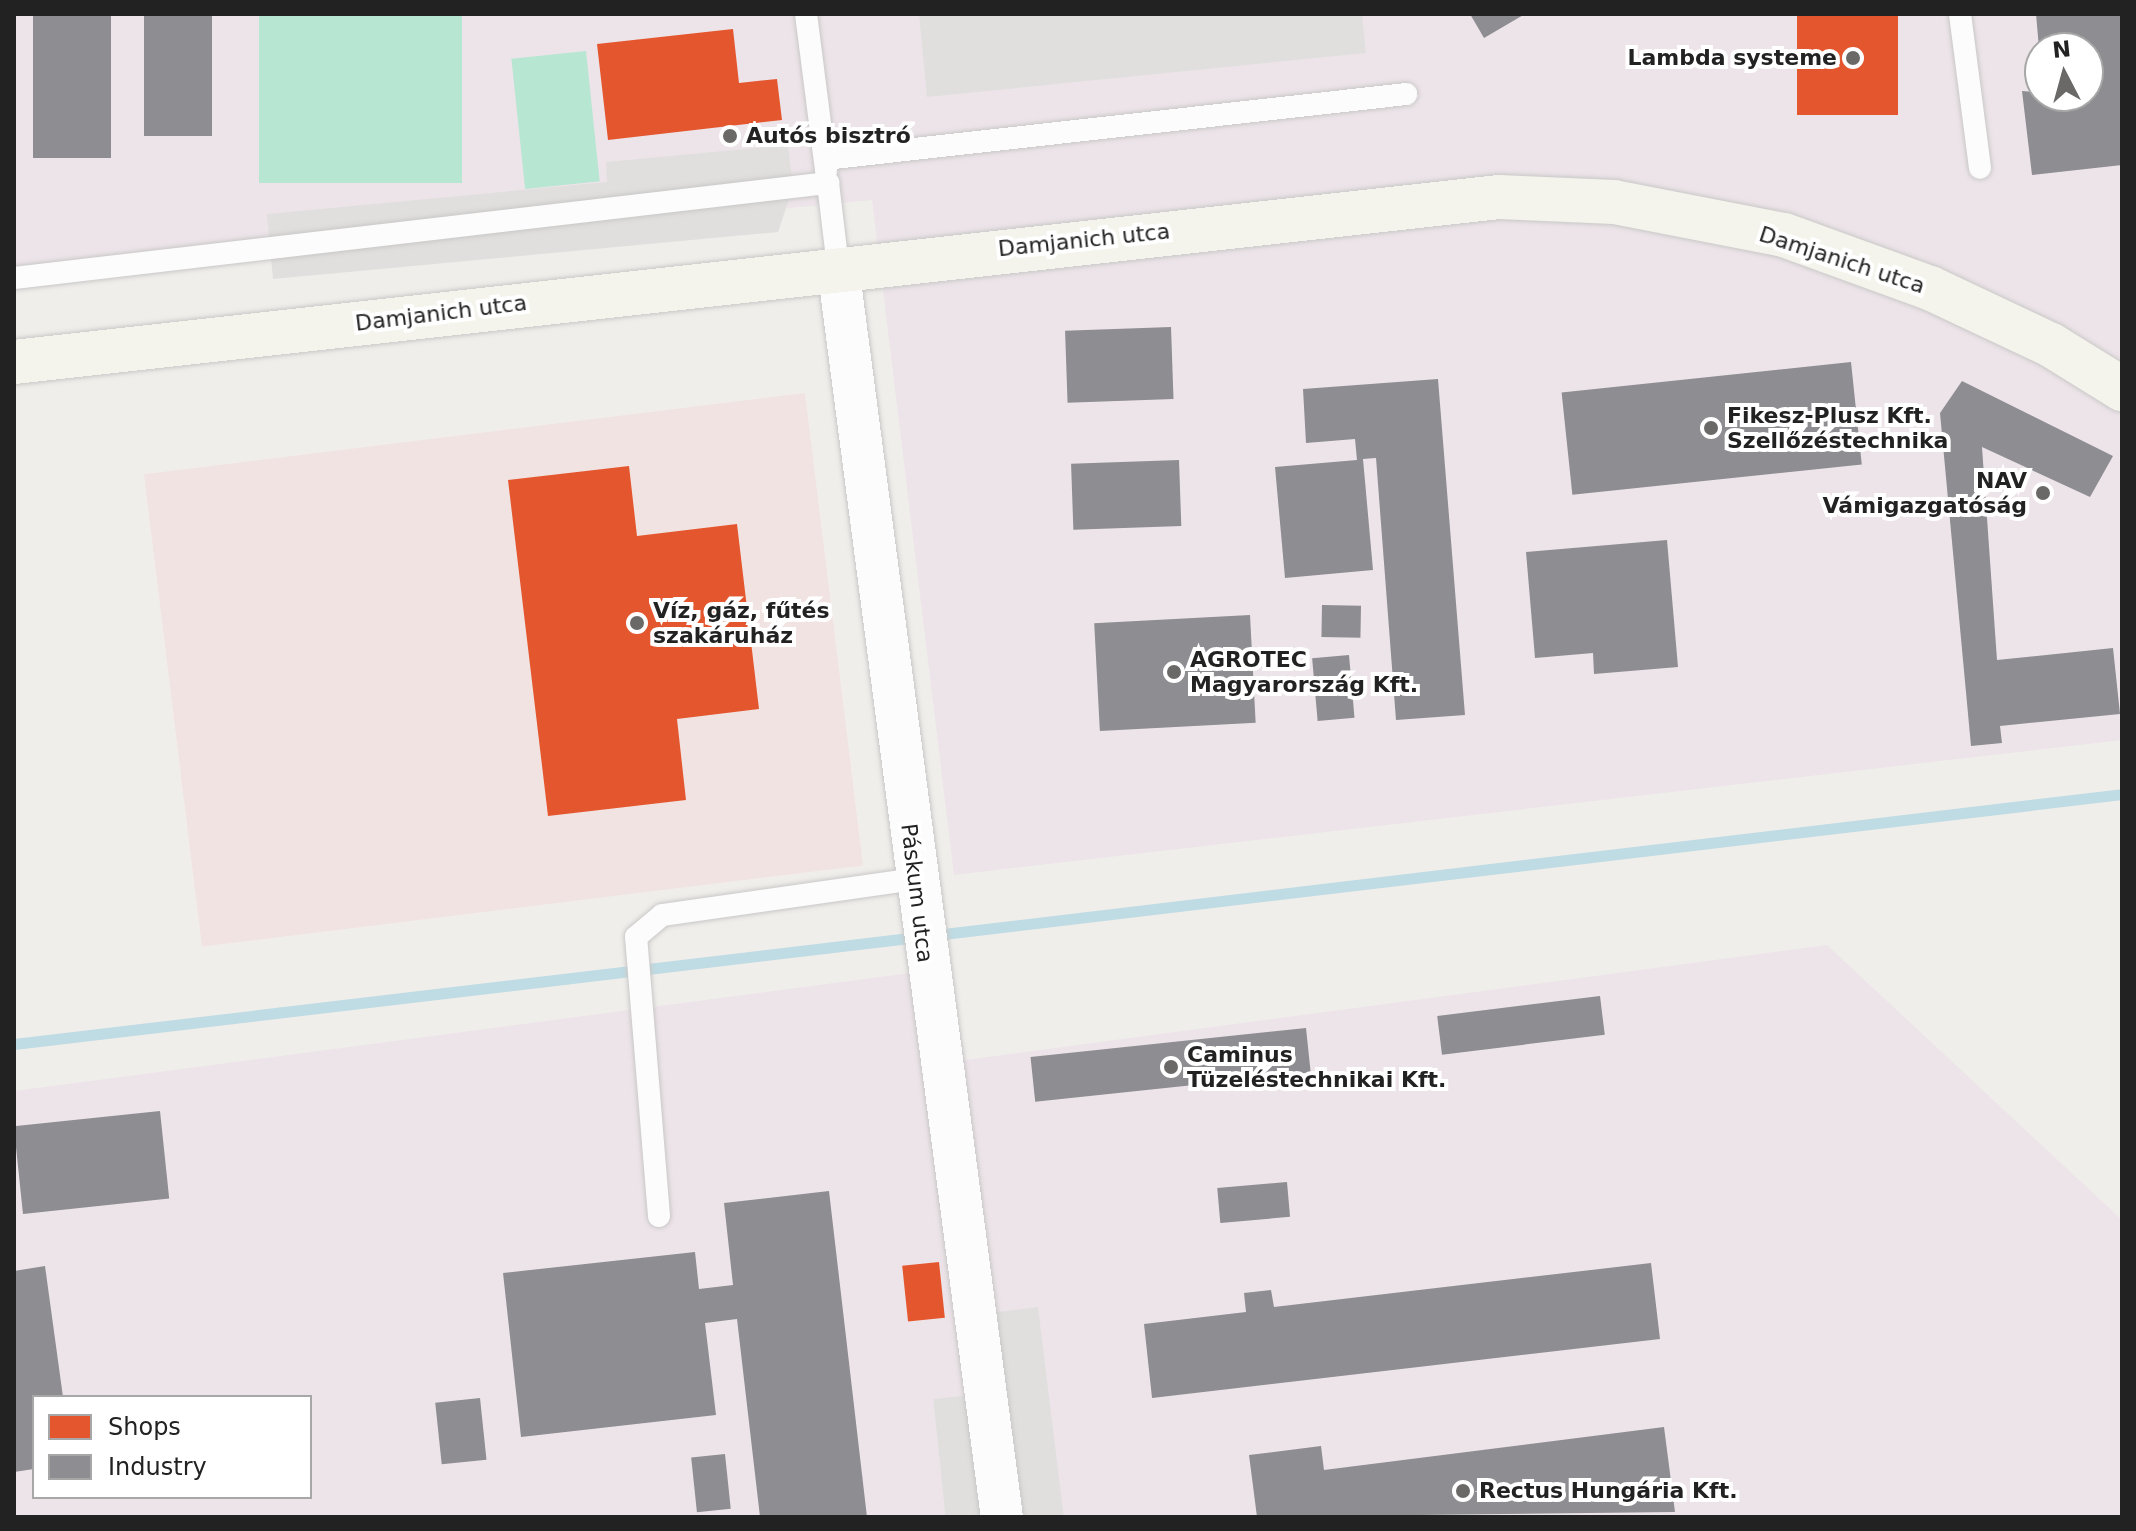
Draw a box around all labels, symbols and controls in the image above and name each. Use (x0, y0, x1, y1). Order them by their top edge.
north arrow (2024, 32, 2104, 112)
text: N (2051, 36, 2072, 63)
place label: Lambda systeme (1627, 45, 1837, 71)
marker: Lambda systeme (1844, 49, 1862, 67)
place label: Autós bisztró (746, 123, 911, 149)
marker: Autós bisztró (721, 127, 739, 145)
street label: Damjanich utca (997, 218, 1171, 262)
street label: Damjanich utca (1756, 221, 1928, 299)
street label: Damjanich utca (354, 289, 528, 337)
place label: Fikesz-Plusz Kft. Szellőzéstechnika (1727, 402, 1948, 454)
marker: Fikesz-Plusz Kft. Szellőzéstechnika (1702, 419, 1720, 437)
place label: NAV Vámigazgatóság (1823, 467, 2027, 518)
marker: NAV Vámigazgatóság (2034, 484, 2052, 502)
place label: Víz, gáz, fűtés szakáruház (653, 597, 830, 648)
marker: Víz, gáz, fűtés szakáruház (628, 614, 646, 632)
place label: AGROTEC Magyarország Kft. (1190, 646, 1418, 698)
marker: AGROTEC Magyarország Kft. (1165, 663, 1183, 681)
street label: Páskum utca (895, 822, 939, 964)
place label: Caminus Tüzeléstechnikai Kft. (1187, 1041, 1446, 1092)
marker: Caminus Tüzeléstechnikai Kft. (1162, 1058, 1180, 1076)
legend (32, 1395, 312, 1499)
text: Shops (108, 1413, 181, 1441)
text: Industry (108, 1453, 207, 1481)
place label: Rectus Hungária Kft. (1479, 1478, 1738, 1504)
marker: Rectus Hungária Kft. (1454, 1482, 1472, 1500)

